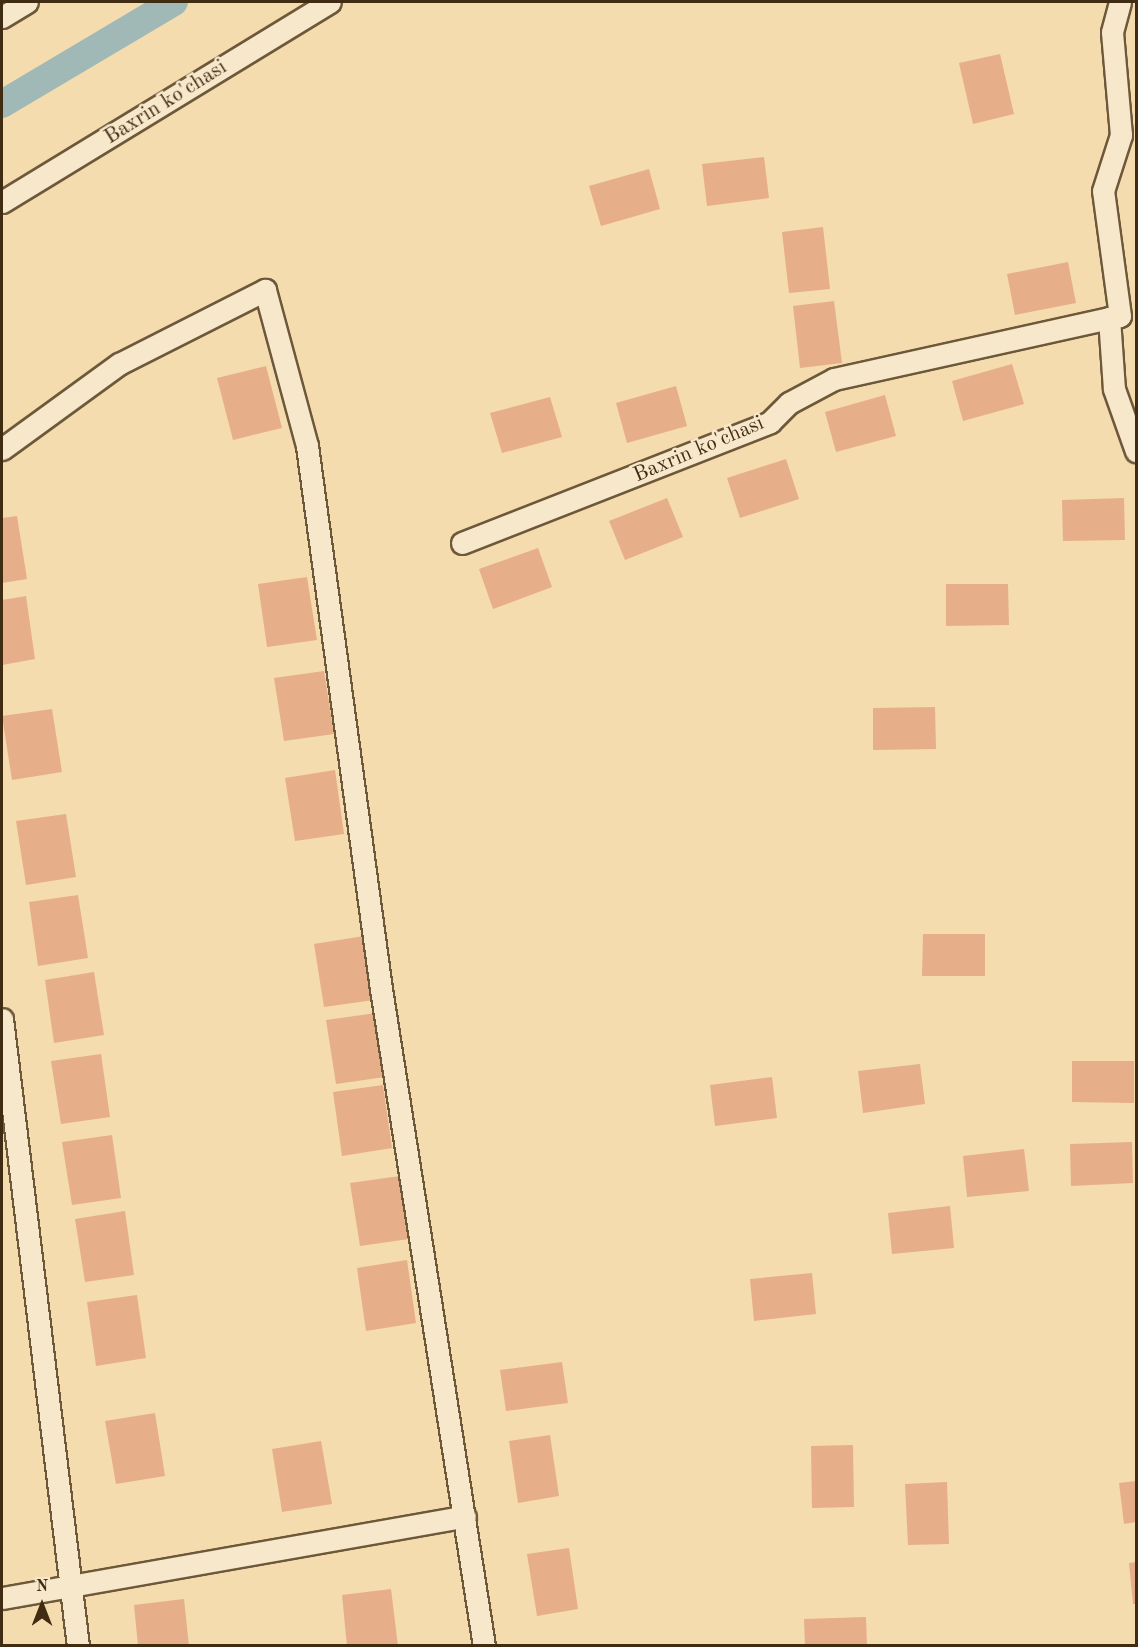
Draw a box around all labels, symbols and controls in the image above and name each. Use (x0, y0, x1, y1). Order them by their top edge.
street label: Baxrin ko'chasi (100, 55, 232, 151)
street label: Baxrin ko'chasi (630, 411, 768, 489)
north arrow (12, 1575, 72, 1635)
text: N (36, 1579, 48, 1595)

